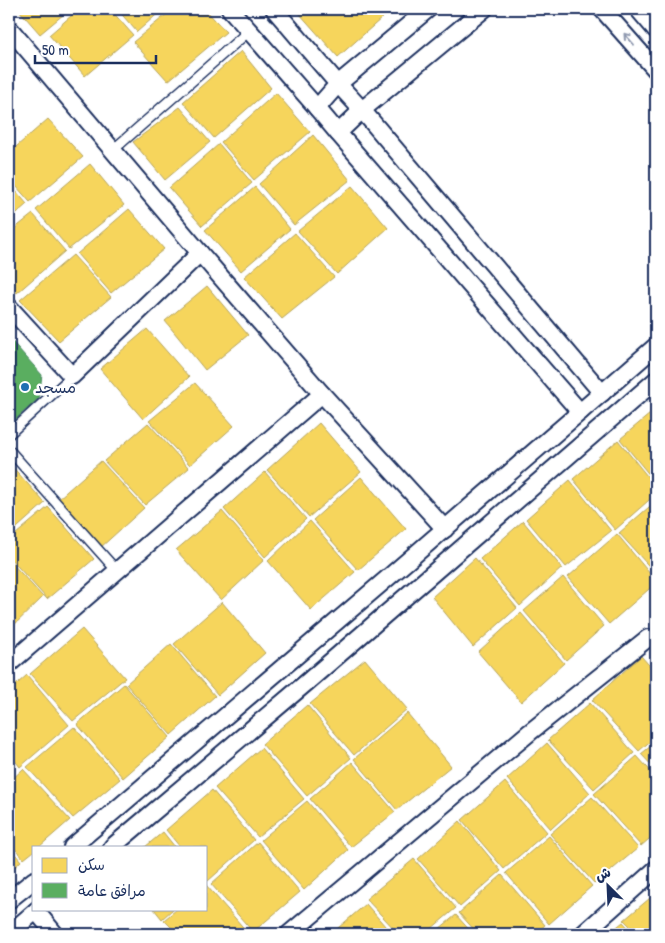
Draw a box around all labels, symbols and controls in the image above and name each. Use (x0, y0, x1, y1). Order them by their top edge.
scale bar (35, 32, 156, 64)
one-way arrow (624, 33, 635, 46)
text: 50 m (42, 39, 69, 60)
place label: مسجد (35, 376, 76, 398)
marker: مسجد (19, 381, 31, 393)
legend (32, 846, 208, 910)
text: سكن (78, 854, 105, 875)
north arrow (582, 860, 632, 910)
text: ش (592, 862, 613, 885)
text: مرافق عامة (78, 880, 146, 901)

